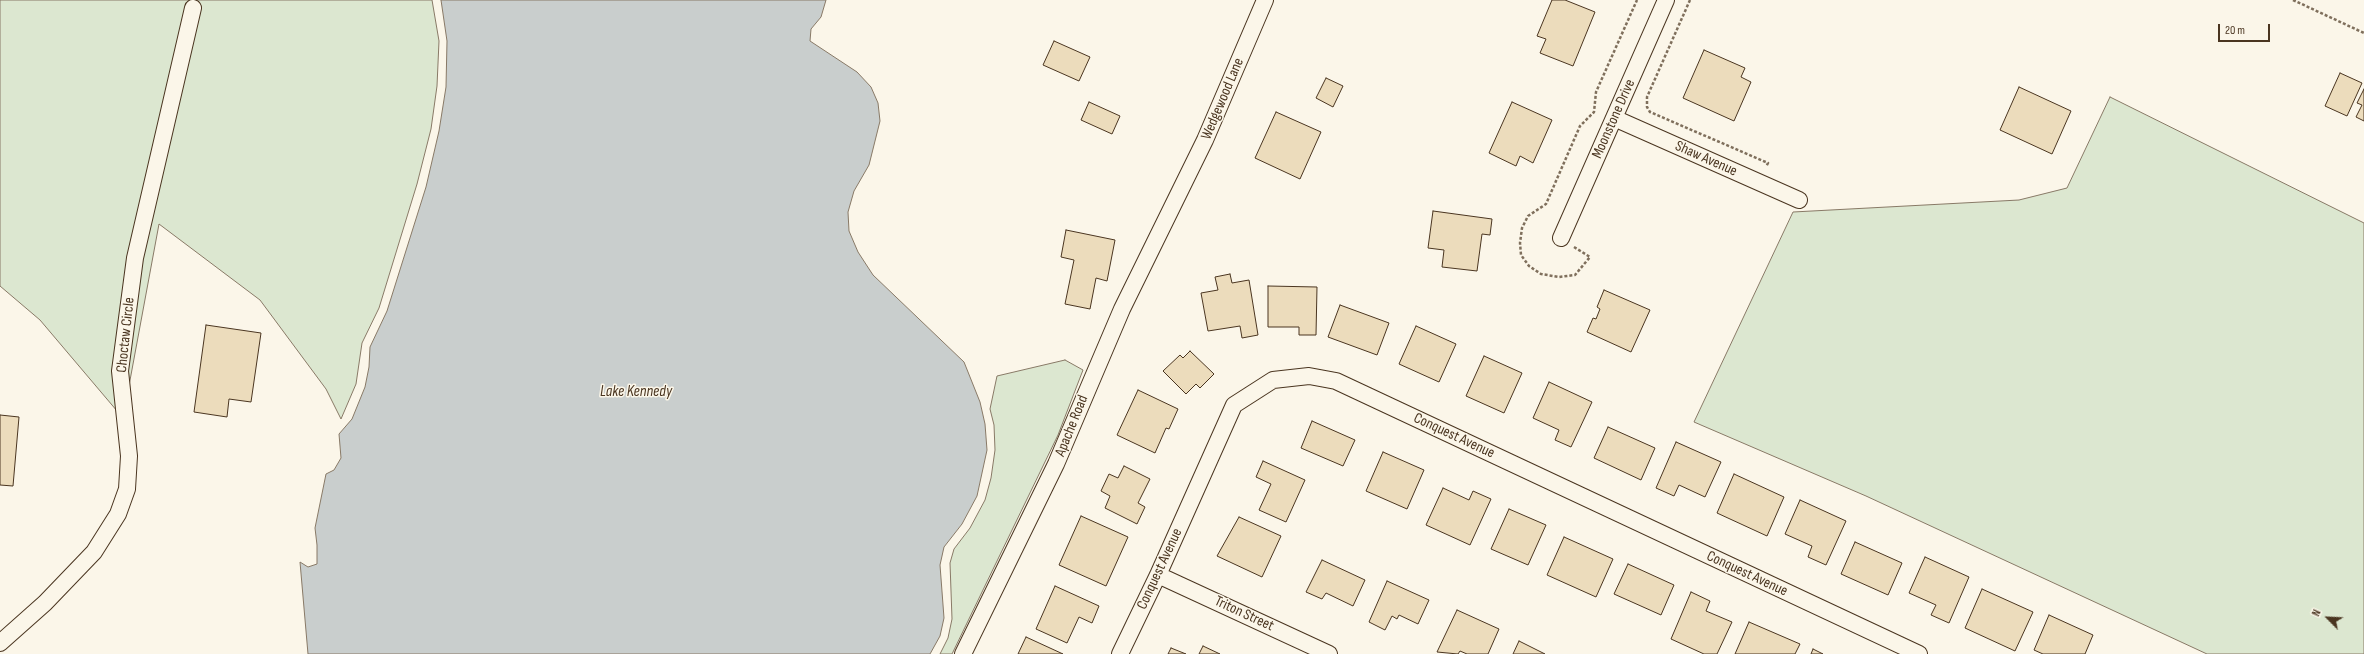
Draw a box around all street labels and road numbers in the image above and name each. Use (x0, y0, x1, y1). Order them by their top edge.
street label: Wedgewood Lane (1198, 55, 1248, 143)
street label: Moonstone Drive (1589, 77, 1639, 161)
street label: Shaw Avenue (1672, 137, 1740, 181)
street label: Choctaw Circle (113, 296, 139, 374)
street label: Apache Road (1052, 393, 1092, 459)
street label: Conquest Avenue (1411, 409, 1497, 463)
street label: Conquest Avenue (1133, 526, 1187, 612)
street label: Conquest Avenue (1704, 547, 1790, 601)
street label: Triton Street (1212, 592, 1276, 636)

